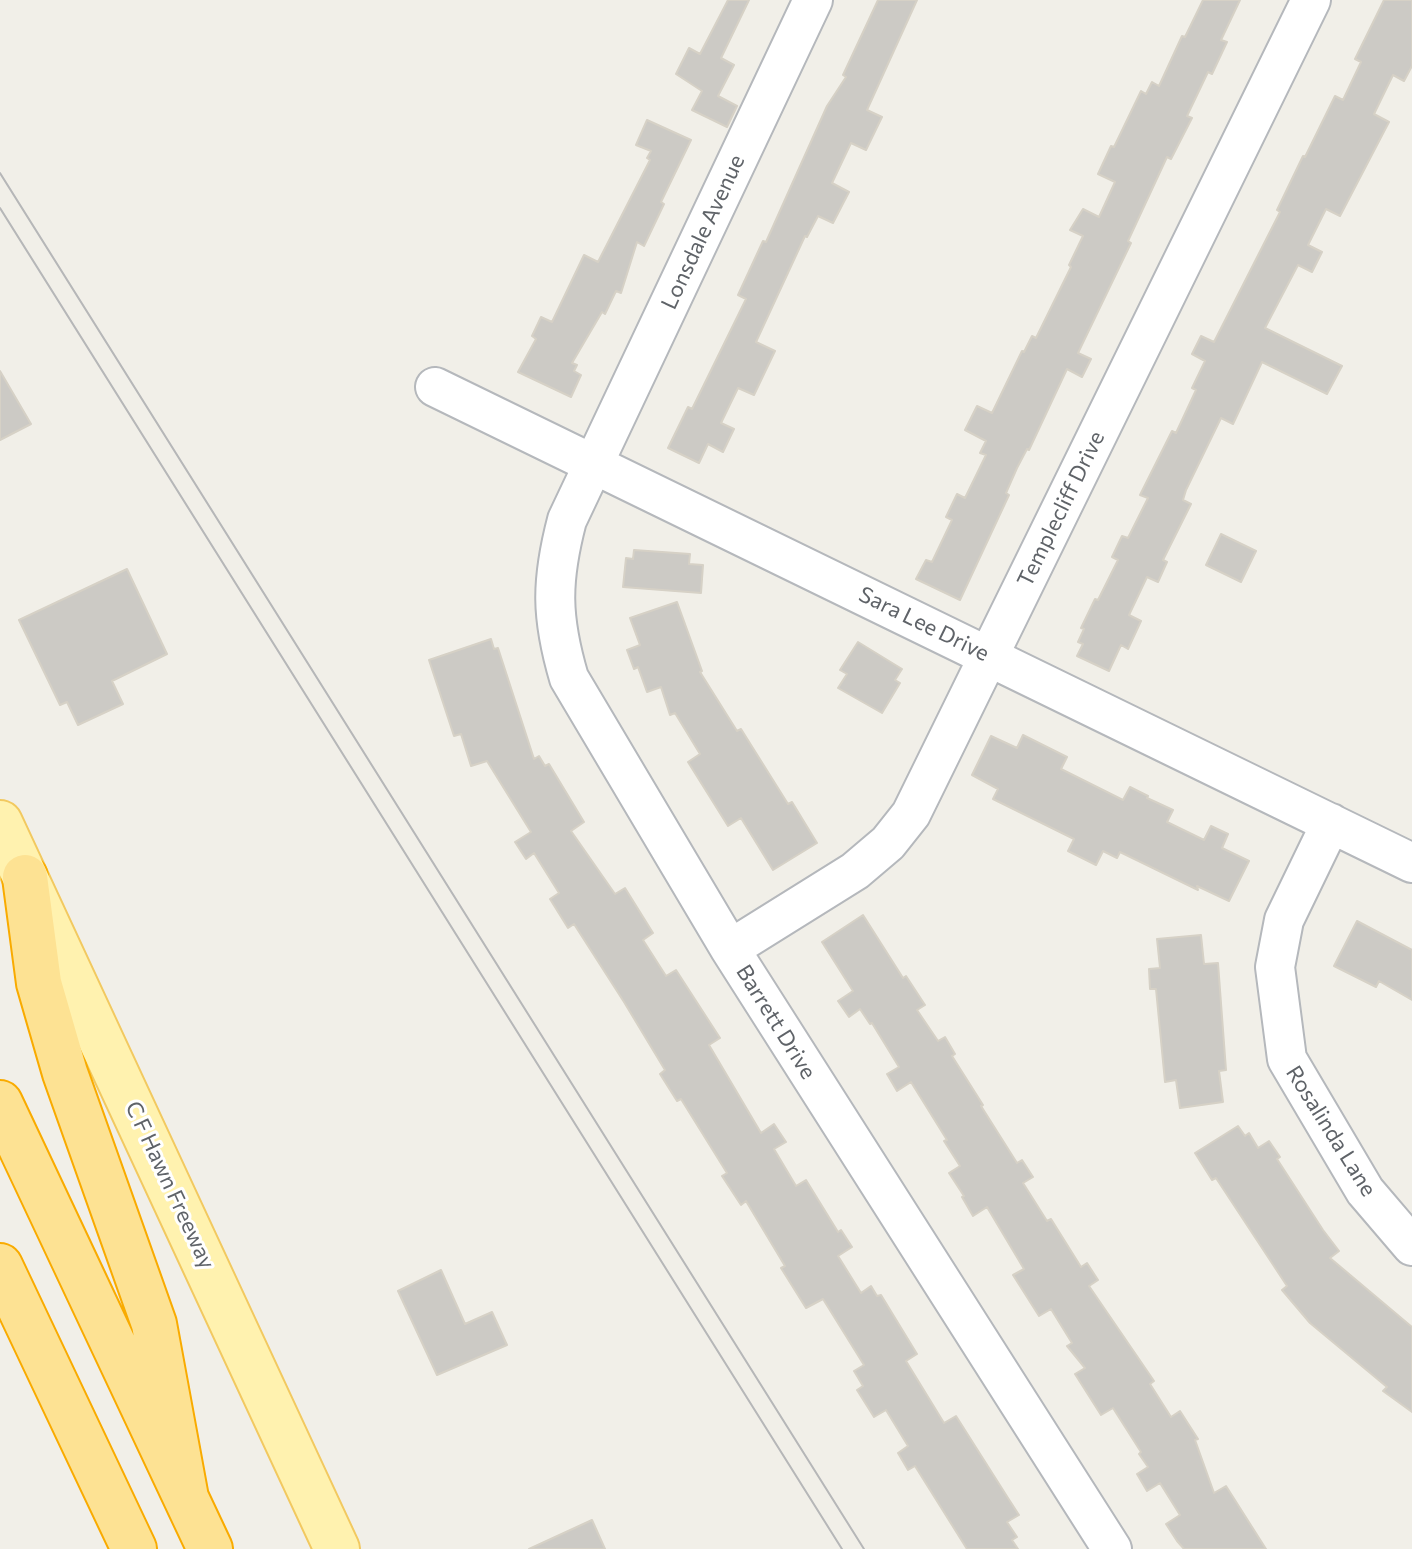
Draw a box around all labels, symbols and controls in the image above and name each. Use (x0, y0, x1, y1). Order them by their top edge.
street label: Lonsdale Avenue (656, 151, 750, 313)
street label: Templecliff Drive (1012, 427, 1110, 591)
street label: Sara Lee Drive (854, 581, 994, 667)
street label: Barrett Drive (730, 960, 822, 1084)
street label: Rosalinda Lane (1280, 1061, 1382, 1201)
street label: C F Hawn Freeway (120, 1097, 220, 1273)

